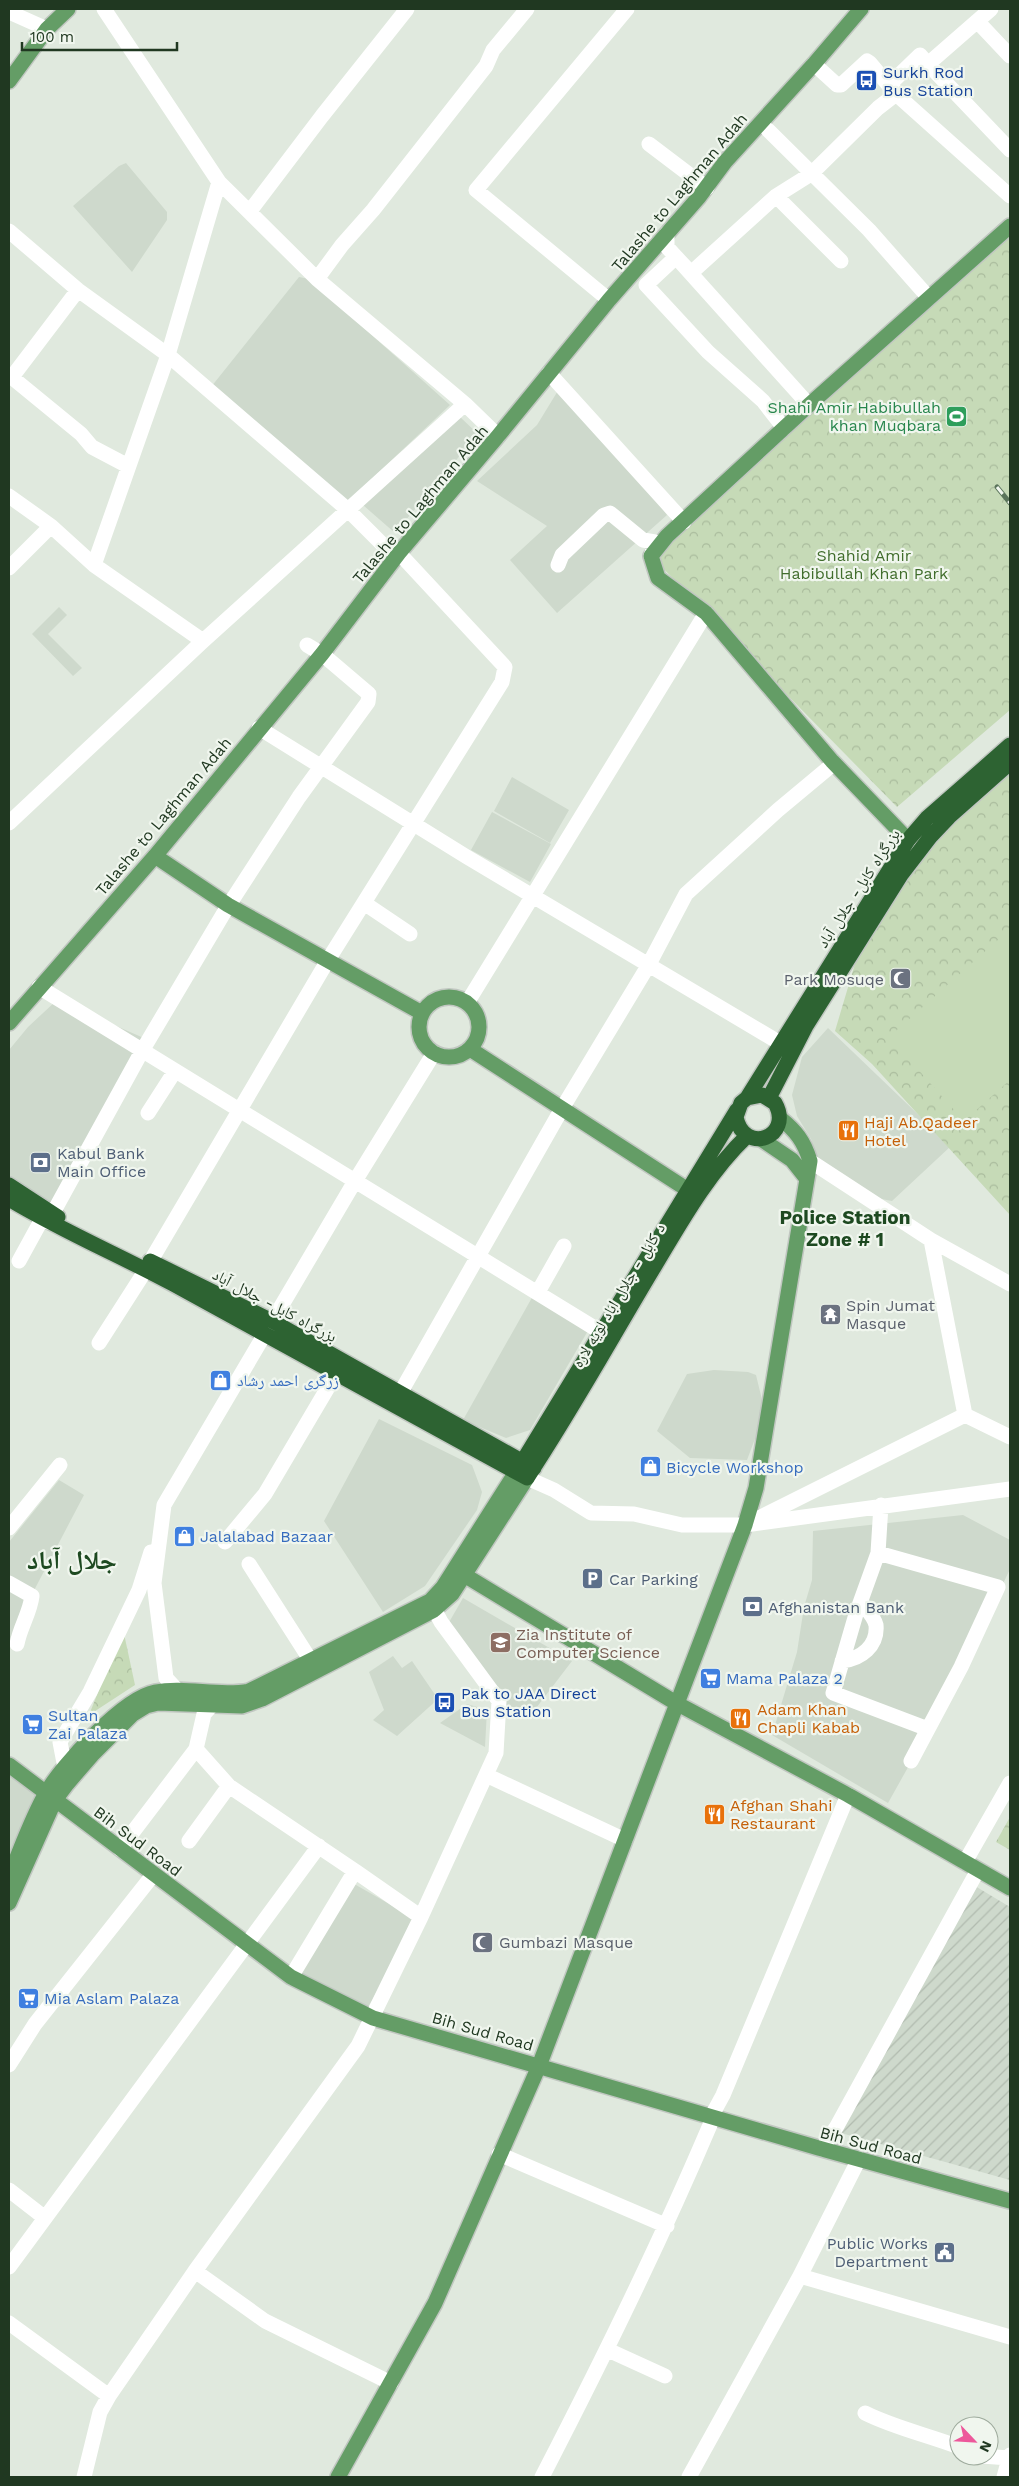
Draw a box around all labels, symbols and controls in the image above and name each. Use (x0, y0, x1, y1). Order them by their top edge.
scale bar (22, 20, 178, 52)
text: 100 m (30, 28, 74, 46)
place label: Surkh Rod Bus Station (883, 63, 973, 100)
bus stop icon: Surkh Rod Bus Station (855, 69, 879, 93)
street label: Talashe to Laghman Adah (608, 109, 751, 275)
place label: Shahi Amir Habibullah khan Muqbara (767, 398, 941, 435)
sports icon: Shahi Amir Habibullah khan Muqbara (945, 404, 969, 428)
street label: Talashe to Laghman Adah (349, 421, 492, 587)
park label: Shahid Amir Habibullah Khan Park (780, 546, 948, 583)
street label: Talashe to Laghman Adah (92, 733, 235, 899)
street label: بزرگراه کابل- جلال آباد (813, 825, 905, 952)
mosque icon: Park Mosuqe (888, 967, 912, 991)
place label: Park Mosuqe (784, 970, 884, 989)
place label: Haji Ab.Qadeer Hotel (864, 1113, 979, 1150)
restaurant icon: Haji Ab.Qadeer Hotel (836, 1119, 860, 1143)
place label: Kabul Bank Main Office (57, 1144, 146, 1181)
bank icon: Kabul Bank Main Office (29, 1150, 53, 1174)
district label: Police Station Zone # 1 (779, 1206, 911, 1251)
street label: د کابل - جلال اباد لویه لاره (568, 1220, 670, 1371)
street label: بزرگراه کابل- جلال آباد (209, 1265, 340, 1347)
place label: Spin Jumat Masque (846, 1296, 935, 1333)
temple icon: Spin Jumat Masque (818, 1302, 842, 1326)
shop icon: زرگری احمد رشاد (209, 1368, 233, 1392)
place label: زرگری احمد رشاد (237, 1371, 339, 1391)
shop icon: Bicycle Workshop (638, 1455, 662, 1479)
place label: Bicycle Workshop (666, 1458, 804, 1477)
shop icon: Jalalabad Bazaar (172, 1524, 196, 1548)
place label: Jalalabad Bazaar (200, 1527, 333, 1546)
district label: جلال آباد (27, 1545, 117, 1576)
parking icon: Car Parking (581, 1567, 605, 1591)
place label: Car Parking (609, 1570, 698, 1589)
bank icon: Afghanistan Bank (740, 1595, 764, 1619)
place label: Afghanistan Bank (768, 1598, 904, 1617)
place label: Zia Institute of Computer Science (516, 1625, 660, 1662)
school or university icon: Zia Institute of Computer Science (488, 1631, 512, 1655)
supermarket icon: Mama Palaza 2 (698, 1666, 722, 1690)
place label: Mama Palaza 2 (726, 1669, 843, 1688)
place label: Pak to JAA Direct Bus Station (461, 1684, 597, 1721)
bus stop icon: Pak to JAA Direct Bus Station (433, 1690, 457, 1714)
place label: Adam Khan Chapli Kabab (757, 1700, 860, 1737)
place label: Sultan Zai Palaza (48, 1706, 127, 1743)
restaurant icon: Adam Khan Chapli Kabab (729, 1706, 753, 1730)
supermarket icon: Sultan Zai Palaza (20, 1712, 44, 1736)
place label: Afghan Shahi Restaurant (730, 1796, 833, 1833)
street label: Bih Sud Road (90, 1802, 185, 1880)
restaurant icon: Afghan Shahi Restaurant (702, 1802, 726, 1826)
mosque icon: Gumbazi Masque (471, 1930, 495, 1954)
place label: Gumbazi Masque (499, 1933, 633, 1952)
supermarket icon: Mia Aslam Palaza (16, 1986, 40, 2010)
place label: Mia Aslam Palaza (44, 1989, 179, 2008)
street label: Bih Sud Road (430, 2008, 536, 2055)
street label: Bih Sud Road (818, 2123, 924, 2168)
place label: Public Works Department (827, 2234, 928, 2271)
public building icon: Public Works Department (932, 2240, 956, 2264)
north arrow (949, 2416, 999, 2466)
text: N (976, 2438, 995, 2455)

